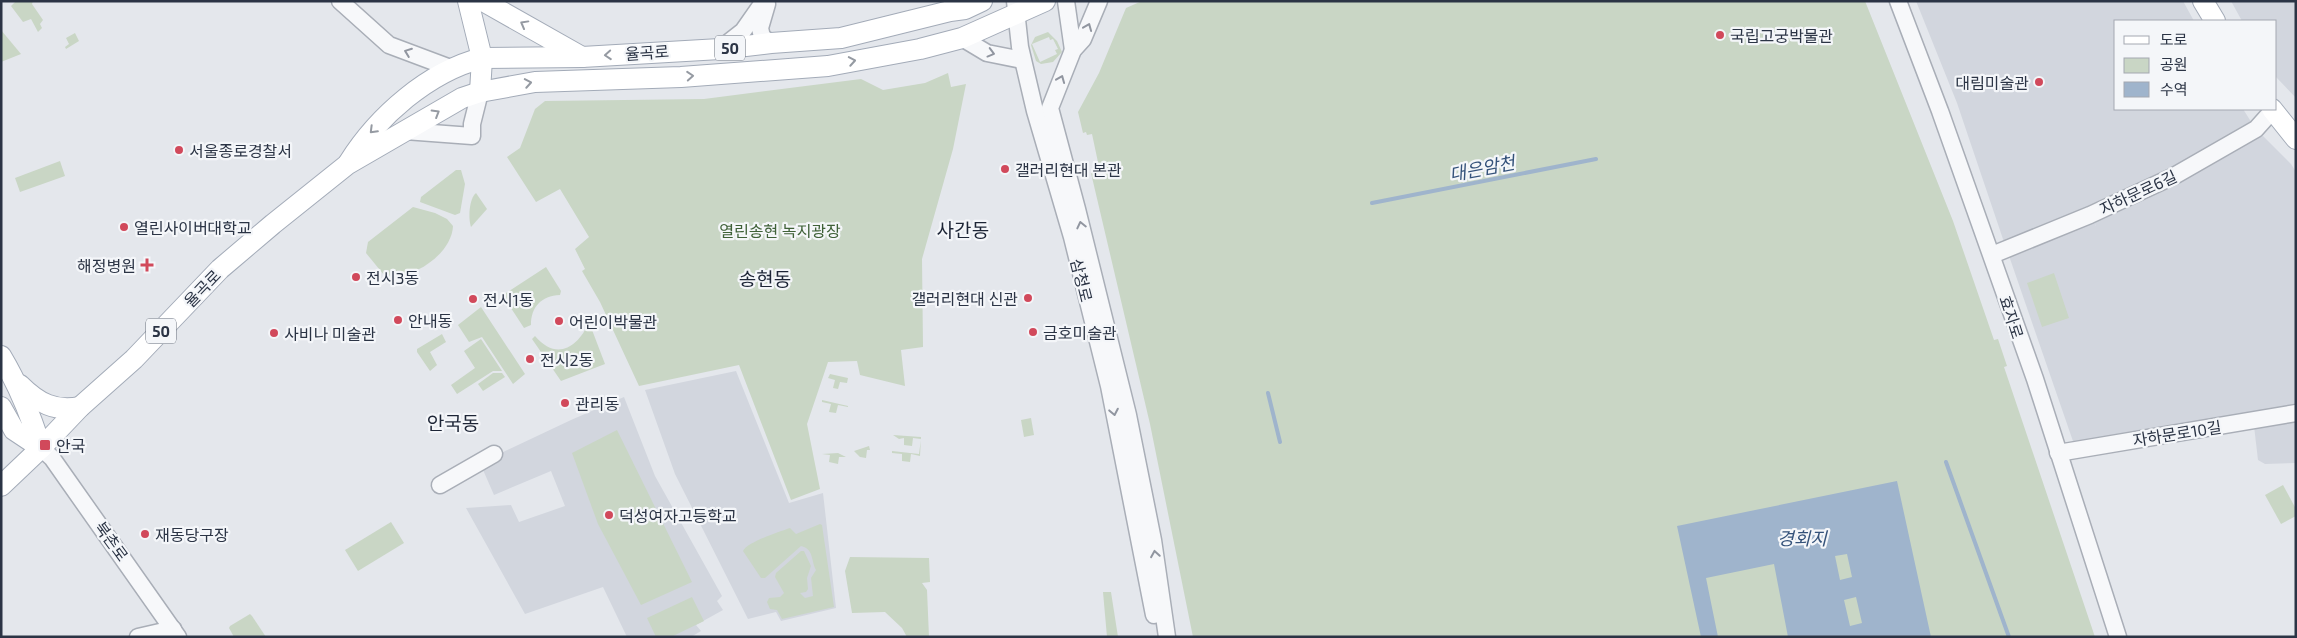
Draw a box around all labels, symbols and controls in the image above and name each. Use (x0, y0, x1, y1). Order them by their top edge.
one-way arrow (520, 20, 529, 30)
legend (2114, 20, 2277, 110)
one-way arrow (1082, 23, 1092, 32)
place label: 국립고궁박물관 (1730, 26, 1833, 45)
marker: 국립고궁박물관 (1714, 29, 1726, 41)
text: 도로 (2160, 30, 2188, 48)
road number: 50 (715, 36, 745, 60)
street label: 율곡로 (624, 41, 670, 63)
one-way arrow (986, 47, 995, 57)
one-way arrow (404, 48, 412, 58)
one-way arrow (604, 50, 612, 61)
text: 공원 (2160, 55, 2188, 73)
one-way arrow (848, 57, 856, 67)
one-way arrow (687, 71, 695, 82)
place label: 대림미술관 (1955, 73, 2029, 92)
one-way arrow (1055, 75, 1066, 84)
marker: 대림미술관 (2033, 76, 2045, 88)
one-way arrow (524, 79, 532, 89)
text: 수역 (2160, 80, 2188, 98)
one-way arrow (430, 109, 439, 119)
one-way arrow (370, 124, 379, 133)
place label: 서울종로경찰서 (189, 141, 292, 160)
marker: 서울종로경찰서 (173, 144, 185, 156)
water label: 대은암천 (1447, 150, 1519, 185)
place label: 갤러리현대 본관 (1015, 160, 1122, 179)
marker: 갤러리현대 본관 (999, 163, 1011, 175)
street label: 자하문로6길 (2096, 166, 2180, 218)
place label: 열린사이버대학교 (134, 218, 252, 237)
district label: 사간동 (937, 218, 989, 241)
one-way arrow (1076, 220, 1087, 229)
marker: 열린사이버대학교 (118, 221, 130, 233)
park label: 열린송현 녹지광장 (719, 221, 841, 240)
place label: 해정병원 (77, 256, 136, 275)
street label: 삼청로 (1067, 256, 1097, 304)
marker: 해정병원 (140, 258, 154, 272)
street label: 율곡로 (180, 265, 224, 310)
district label: 송현동 (739, 267, 791, 290)
place label: 전시3동 (366, 268, 419, 287)
marker: 전시3동 (350, 271, 362, 283)
place label: 갤러리현대 신관 (911, 289, 1018, 308)
place label: 전시1동 (483, 290, 534, 309)
marker: 갤러리현대 신관 (1022, 292, 1034, 304)
marker: 전시1동 (467, 293, 479, 305)
street label: 효자로 (1996, 293, 2028, 341)
place label: 안내동 (408, 311, 452, 330)
place label: 어린이박물관 (569, 312, 658, 331)
marker: 안내동 (392, 314, 404, 326)
marker: 어린이박물관 (553, 315, 565, 327)
road number: 50 (146, 318, 176, 344)
place label: 금호미술관 (1043, 323, 1117, 342)
place label: 사비나 미술관 (284, 324, 376, 343)
marker: 금호미술관 (1027, 326, 1039, 338)
marker: 사비나 미술관 (268, 327, 280, 339)
place label: 전시2동 (540, 350, 593, 369)
marker: 전시2동 (524, 353, 536, 365)
place label: 관리동 (575, 394, 619, 413)
marker: 관리동 (559, 397, 571, 409)
one-way arrow (1109, 407, 1119, 416)
district label: 안국동 (427, 411, 479, 434)
street label: 자하문로10길 (2131, 417, 2223, 449)
place label: 안국 (56, 436, 85, 455)
marker: 안국 (38, 438, 52, 452)
place label: 덕성여자고등학교 (619, 506, 737, 525)
marker: 덕성여자고등학교 (603, 509, 615, 521)
street label: 북촌로 (91, 518, 133, 565)
place label: 재동당구장 (155, 525, 229, 544)
water label: 경회지 (1777, 527, 1828, 549)
marker: 재동당구장 (139, 528, 151, 540)
one-way arrow (1151, 550, 1161, 558)

